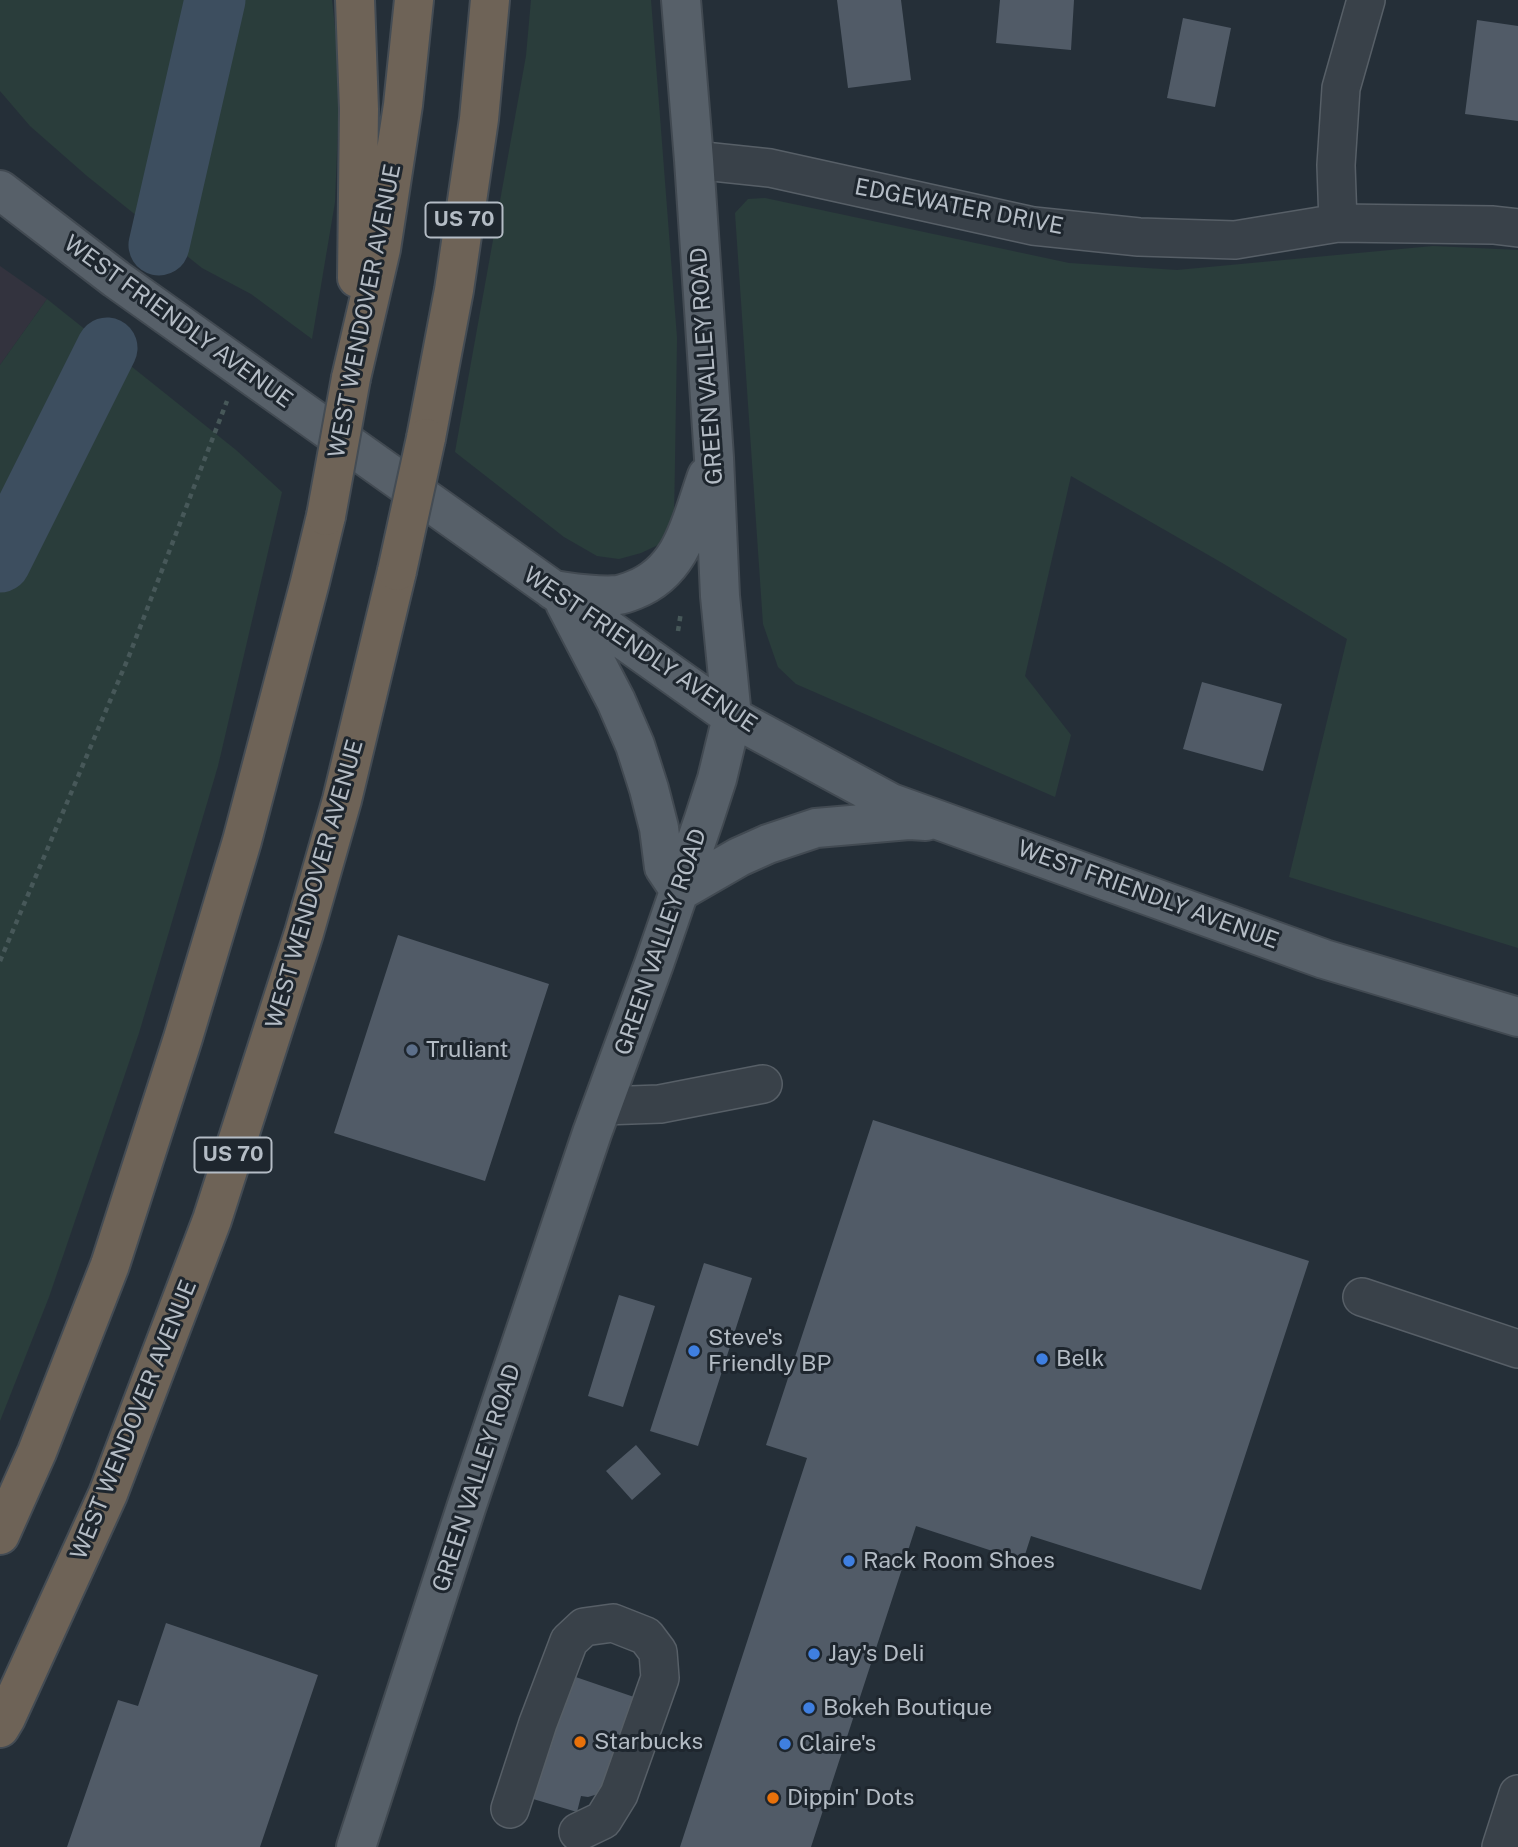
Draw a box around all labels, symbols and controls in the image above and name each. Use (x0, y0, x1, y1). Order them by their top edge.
street label: WEST WENDOVER AVENUE (323, 162, 407, 460)
street label: EDGEWATER DRIVE (852, 173, 1066, 241)
road number: US 70 (426, 202, 503, 238)
street label: WEST FRIENDLY AVENUE (58, 230, 298, 414)
street label: GREEN VALLEY ROAD (685, 246, 729, 486)
street label: WEST FRIENDLY AVENUE (518, 561, 762, 739)
street label: WEST WENDOVER AVENUE (261, 737, 369, 1031)
street label: GREEN VALLEY ROAD (609, 825, 713, 1059)
street label: WEST FRIENDLY AVENUE (1014, 835, 1282, 955)
place label: Truliant (426, 1036, 508, 1064)
marker: Truliant (404, 1042, 420, 1058)
road number: US 70 (194, 1138, 272, 1172)
street label: WEST WENDOVER AVENUE (65, 1276, 203, 1564)
place label: Steve's Friendly BP (708, 1324, 831, 1378)
marker: Steve's Friendly BP (686, 1343, 702, 1359)
place label: Belk (1056, 1345, 1104, 1373)
marker: Belk (1034, 1351, 1050, 1367)
street label: GREEN VALLEY ROAD (427, 1361, 527, 1595)
place label: Rack Room Shoes (863, 1547, 1055, 1575)
marker: Rack Room Shoes (841, 1553, 857, 1569)
place label: Jay's Deli (828, 1640, 925, 1668)
marker: Jay's Deli (806, 1646, 822, 1662)
place label: Bokeh Boutique (823, 1694, 992, 1722)
marker: Bokeh Boutique (801, 1700, 817, 1716)
place label: Starbucks (594, 1728, 703, 1756)
place label: Claire's (799, 1730, 876, 1758)
marker: Starbucks (572, 1734, 588, 1750)
marker: Claire's (777, 1736, 793, 1752)
place label: Dippin' Dots (787, 1784, 914, 1812)
marker: Dippin' Dots (765, 1790, 781, 1806)

